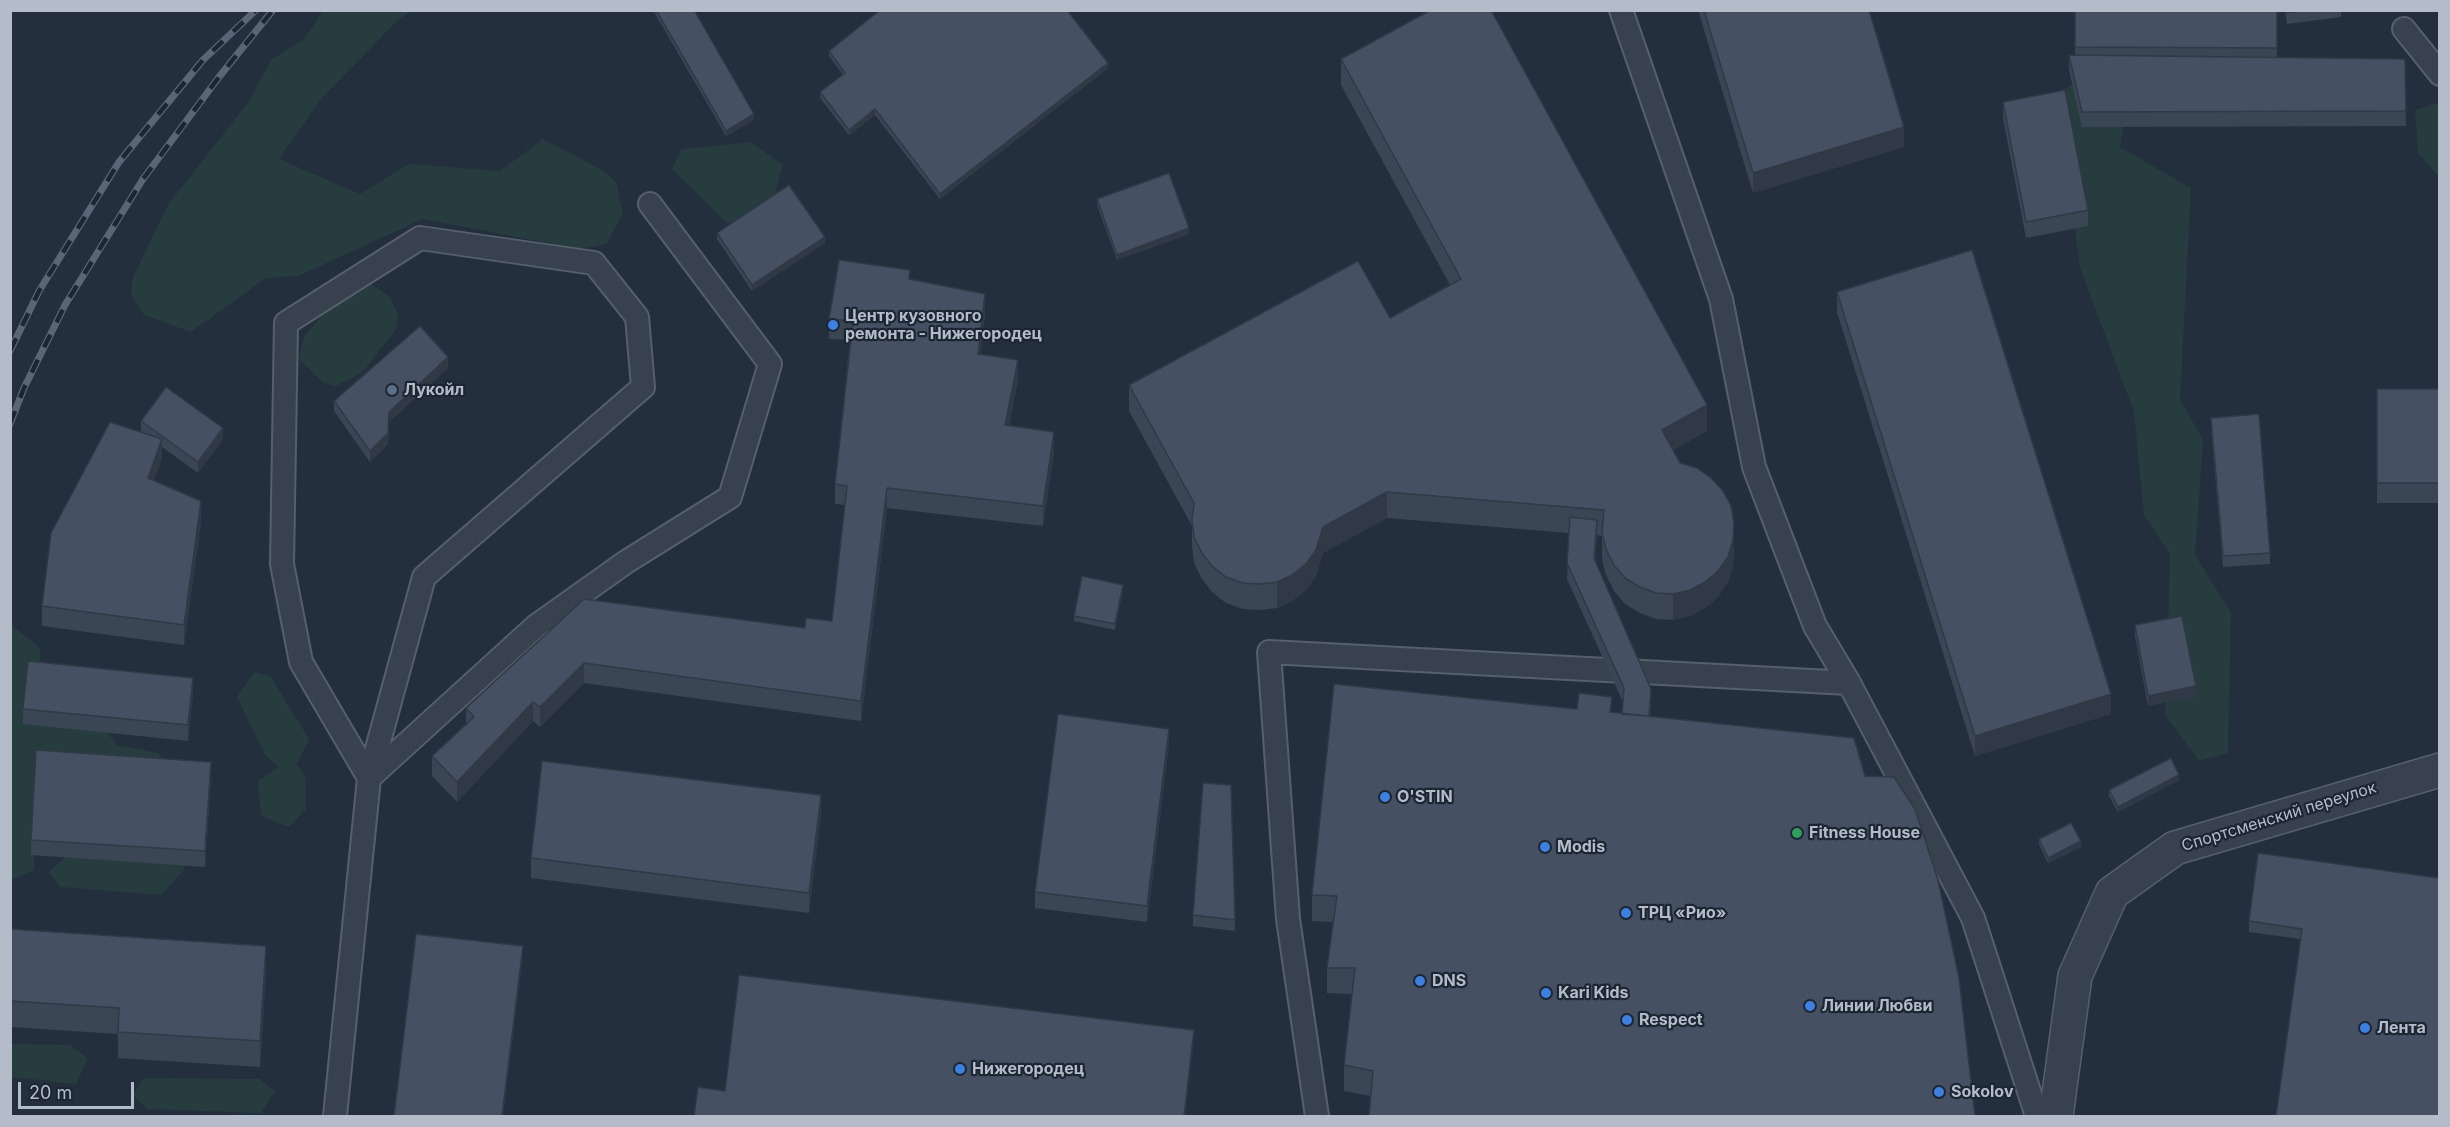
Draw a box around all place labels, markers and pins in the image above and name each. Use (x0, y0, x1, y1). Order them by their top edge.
place label: Центр кузовного ремонта - Нижегородец (845, 306, 1042, 344)
marker: Центр кузовного ремонта - Нижегородец (826, 318, 840, 332)
place label: Лукойл (404, 380, 464, 400)
marker: Лукойл (385, 383, 399, 397)
place label: O'STIN (1397, 787, 1453, 807)
marker: O'STIN (1378, 790, 1392, 804)
place label: Fitness House (1809, 823, 1920, 843)
marker: Fitness House (1790, 826, 1804, 840)
place label: Modis (1557, 837, 1605, 857)
marker: Modis (1538, 840, 1552, 854)
place label: ТРЦ «Рио» (1638, 903, 1726, 923)
marker: ТРЦ «Рио» (1619, 906, 1633, 920)
place label: DNS (1432, 971, 1466, 991)
marker: DNS (1413, 974, 1427, 988)
place label: Kari Kids (1558, 983, 1629, 1003)
marker: Kari Kids (1539, 986, 1553, 1000)
place label: Линии Любви (1822, 996, 1932, 1016)
marker: Линии Любви (1803, 999, 1817, 1013)
place label: Respect (1639, 1010, 1703, 1030)
marker: Respect (1620, 1013, 1634, 1027)
place label: Лента (2377, 1018, 2426, 1038)
marker: Лента (2358, 1021, 2372, 1035)
place label: Нижегородец (972, 1059, 1084, 1079)
marker: Нижегородец (953, 1062, 967, 1076)
place label: Sokolov (1951, 1082, 2013, 1102)
marker: Sokolov (1932, 1085, 1946, 1099)

